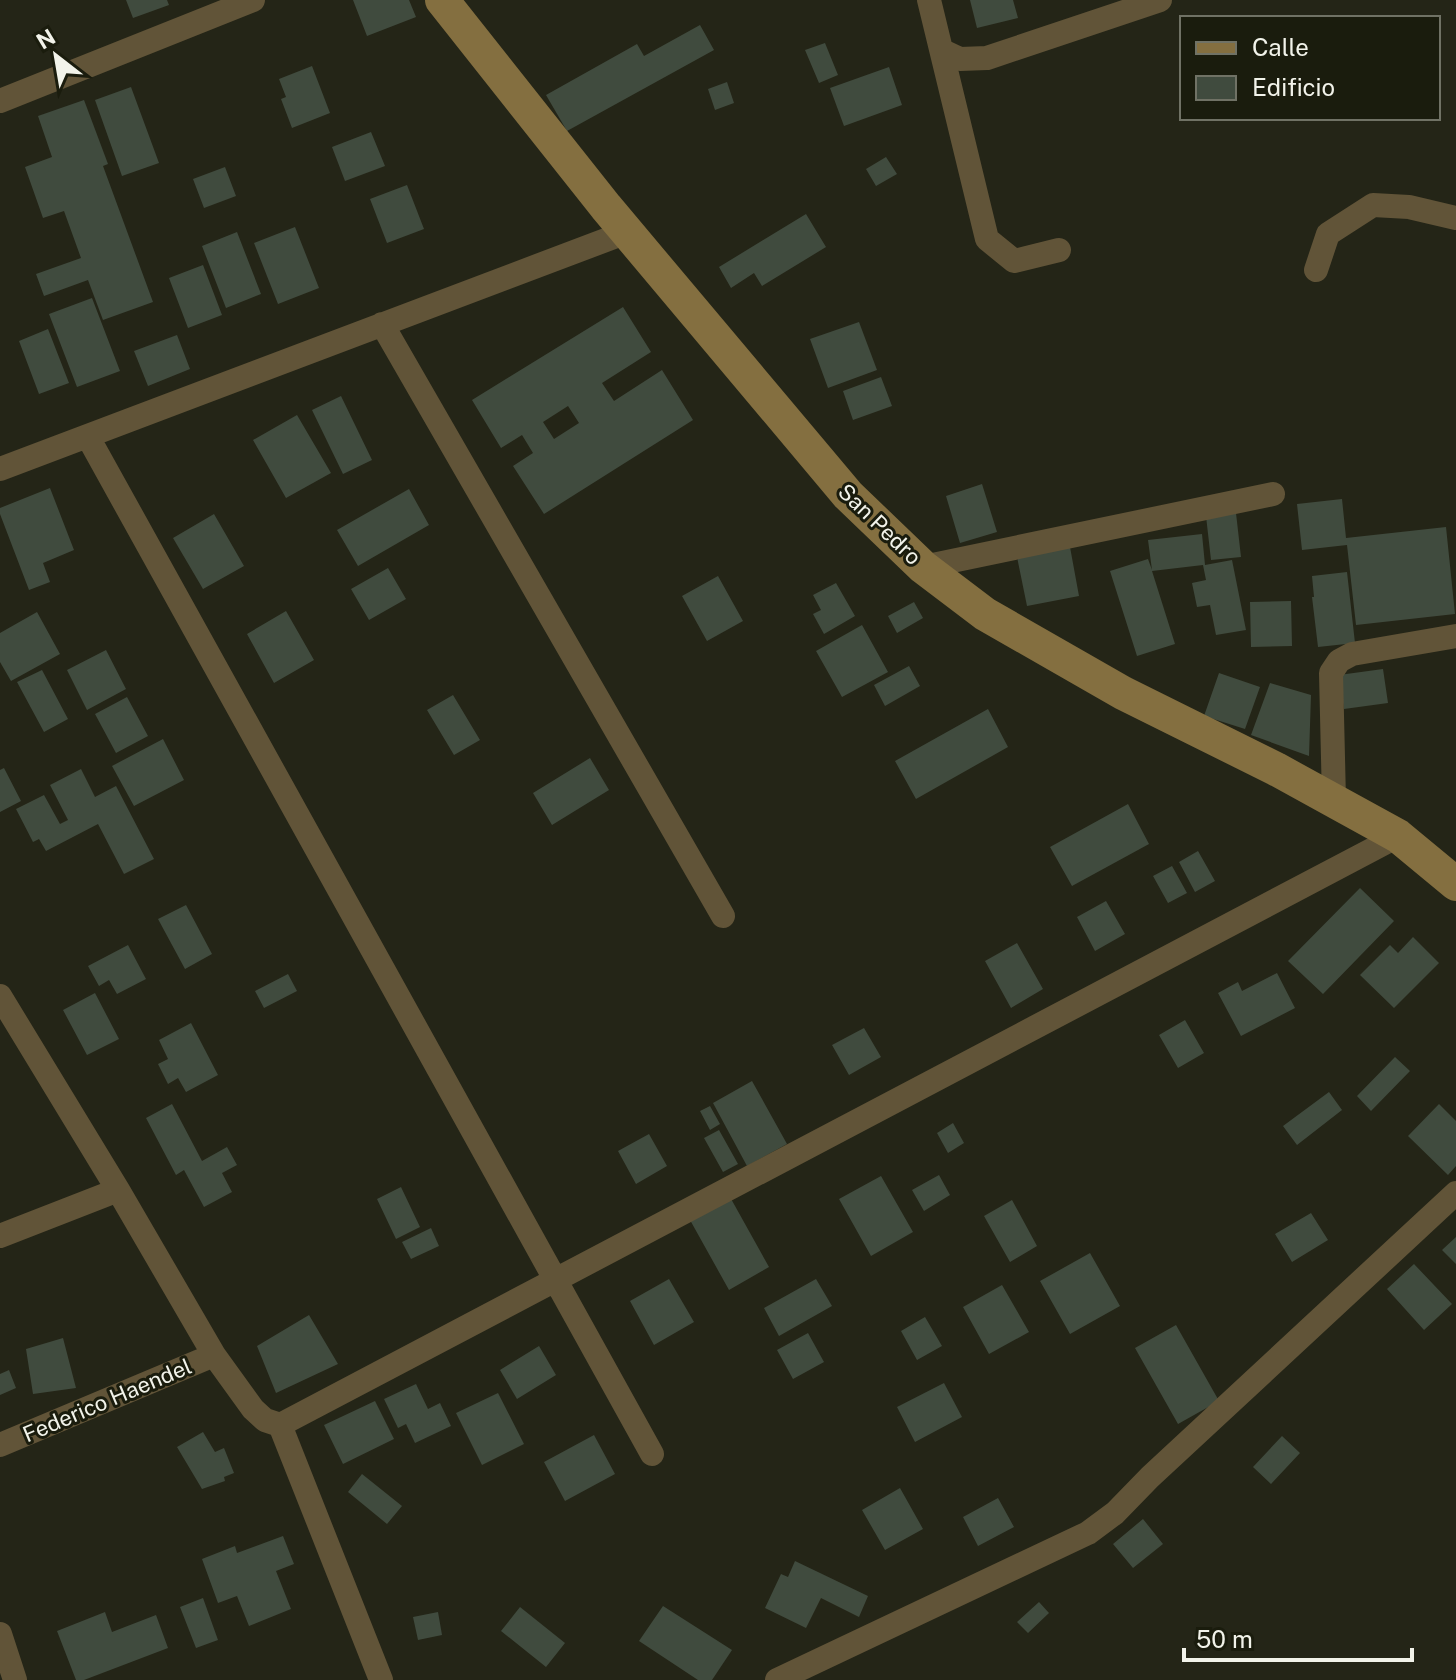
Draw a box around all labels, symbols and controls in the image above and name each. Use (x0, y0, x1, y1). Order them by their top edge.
north arrow (16, 16, 96, 96)
legend (1180, 16, 1440, 120)
text: N (32, 23, 60, 54)
text: Calle (1252, 33, 1309, 61)
text: Edificio (1252, 73, 1335, 101)
street label: San Pedro (833, 478, 927, 570)
street label: Federico Haendel (19, 1353, 195, 1447)
scale bar (1184, 1612, 1412, 1662)
text: 50 m (1196, 1625, 1253, 1653)

